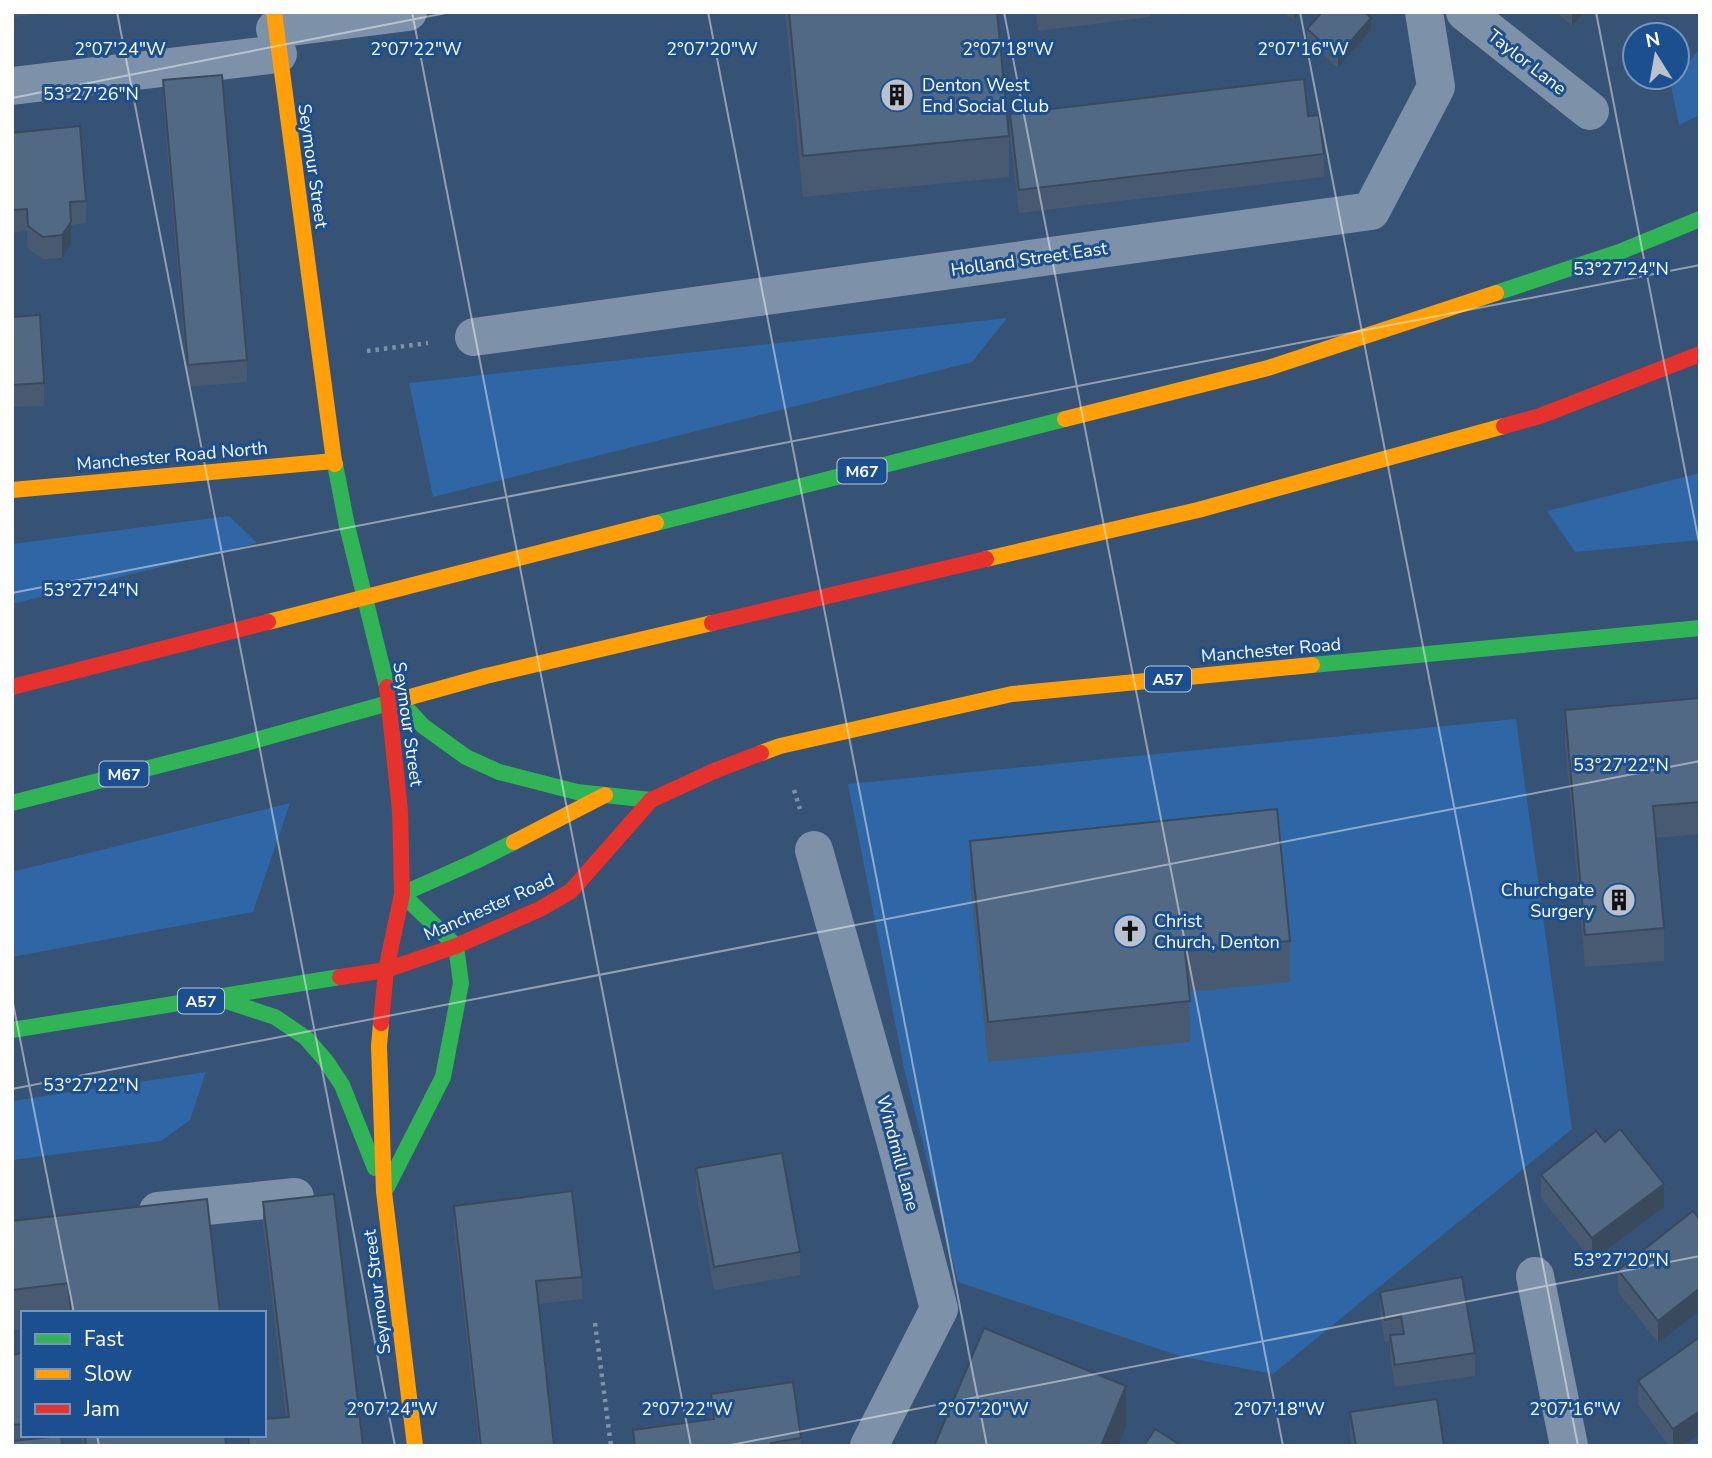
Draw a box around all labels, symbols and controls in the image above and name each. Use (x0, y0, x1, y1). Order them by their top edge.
north arrow (1621, 21, 1691, 91)
street label: Taylor Lane (1483, 24, 1571, 100)
text: N (1643, 26, 1662, 54)
text: 2°07'24"W (74, 37, 166, 61)
text: 2°07'22"W (370, 37, 462, 61)
text: 2°07'20"W (666, 37, 758, 61)
text: 2°07'18"W (962, 37, 1054, 61)
text: 2°07'16"W (1257, 37, 1349, 61)
place label: Denton West End Social Club (922, 73, 1049, 118)
building icon: Denton West End Social Club (878, 76, 916, 114)
text: 53°27'26"N (43, 82, 139, 106)
street label: Seymour Street (292, 102, 334, 230)
street label: Holland Street East (949, 236, 1109, 282)
text: 53°27'24"N (1573, 257, 1669, 281)
street label: Manchester Road North (75, 436, 269, 476)
road number: M67 (838, 458, 886, 484)
text: 53°27'24"N (43, 578, 139, 602)
street label: Manchester Road (1200, 632, 1342, 668)
street label: Seymour Street (387, 660, 429, 788)
road number: A57 (1145, 666, 1191, 692)
text: 53°27'22"N (1573, 753, 1669, 777)
road number: M67 (100, 762, 148, 786)
street label: Manchester Road (420, 867, 558, 947)
place label: Churchgate Surgery (1501, 878, 1595, 923)
building icon: Churchgate Surgery (1600, 881, 1638, 919)
place label: Christ Church, Denton (1154, 909, 1280, 954)
church icon: Christ Church, Denton (1111, 912, 1149, 950)
road number: A57 (178, 988, 224, 1014)
text: 53°27'22"N (43, 1073, 139, 1097)
street label: Windmill Lane (871, 1093, 925, 1213)
street label: Seymour Street (357, 1228, 397, 1356)
text: 53°27'20"N (1573, 1248, 1669, 1272)
legend (21, 1311, 266, 1437)
text: Fast (84, 1325, 124, 1353)
text: Slow (84, 1360, 133, 1388)
text: Jam (83, 1395, 120, 1423)
text: 2°07'24"W (346, 1397, 438, 1421)
text: 2°07'22"W (641, 1397, 733, 1421)
text: 2°07'20"W (937, 1397, 1029, 1421)
text: 2°07'18"W (1233, 1397, 1325, 1421)
text: 2°07'16"W (1529, 1397, 1621, 1421)

